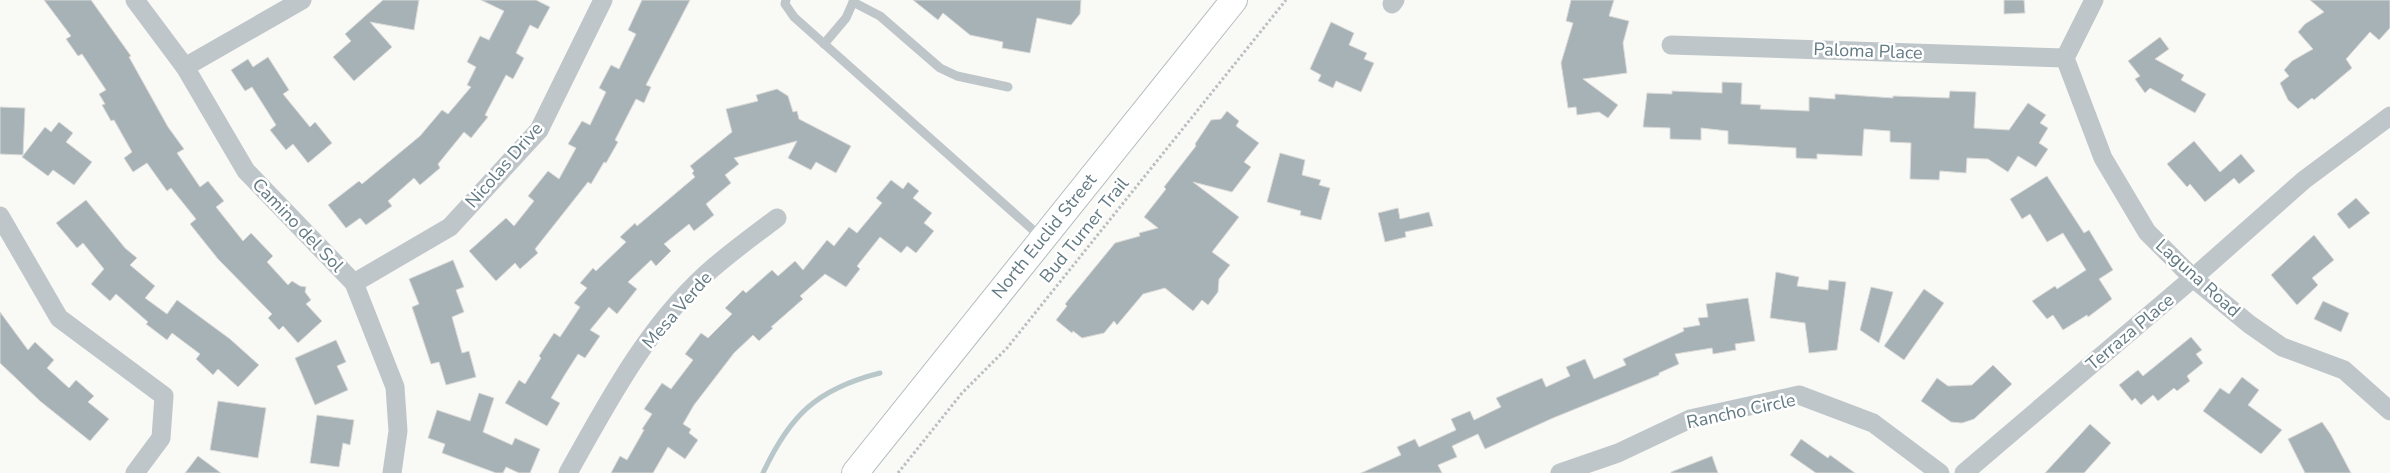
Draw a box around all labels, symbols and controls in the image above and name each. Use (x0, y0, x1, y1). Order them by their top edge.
street label: Paloma Place (1813, 37, 1923, 65)
street label: Nicolas Drive (460, 117, 548, 213)
street label: North Euclid Street (986, 168, 1102, 303)
street label: Bud Turner Trail (1034, 172, 1134, 288)
street label: Camino del Sol (247, 173, 350, 278)
street label: Laguna Road (2150, 234, 2246, 322)
street label: Mesa Verde (637, 266, 717, 354)
street label: Terraza Place (2081, 288, 2179, 376)
street label: Rancho Circle (1684, 388, 1798, 434)

